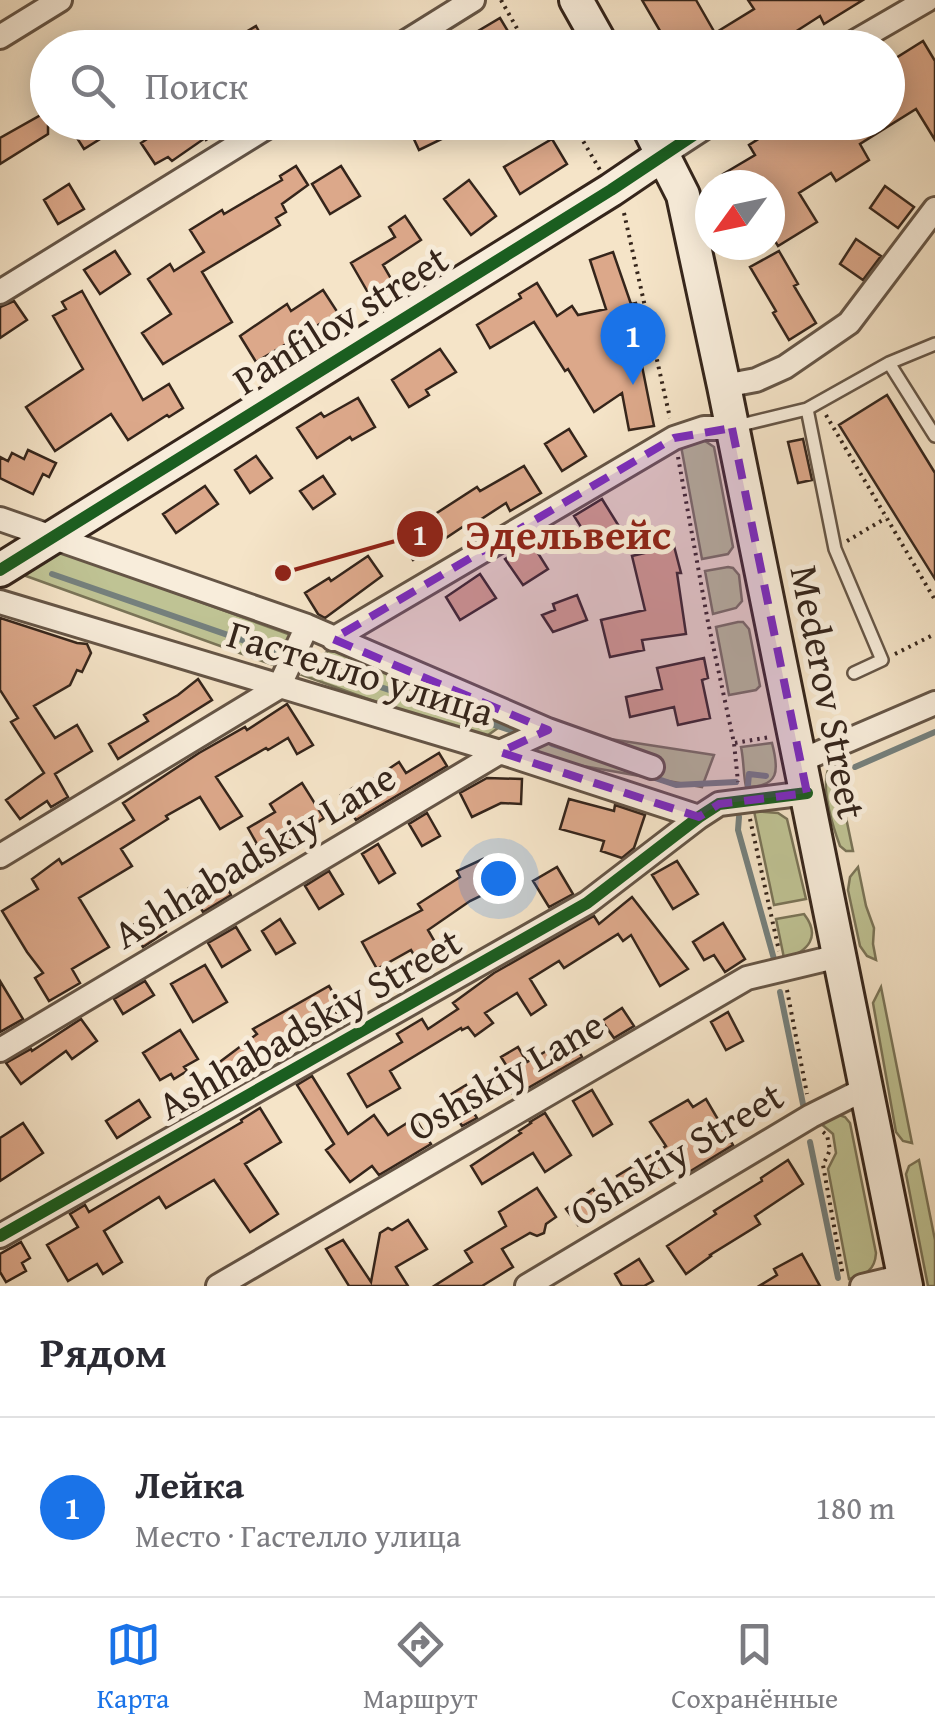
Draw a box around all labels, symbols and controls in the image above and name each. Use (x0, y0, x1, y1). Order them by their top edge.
search box (30, 30, 905, 140)
text: Поиск (145, 57, 248, 113)
icon: search (65, 58, 120, 113)
north arrow (695, 170, 785, 260)
street label: Panfilov street (221, 229, 459, 409)
pin: 1 (600, 302, 666, 385)
callout: Эдельвейс (395, 498, 692, 570)
text: Эдельвейс (465, 503, 671, 564)
text: 1 (412, 512, 428, 556)
street label: Mederov Street (776, 560, 882, 824)
street label: Гастелло улица (221, 604, 501, 740)
street label: Ashhabadskiy Lane (101, 747, 407, 963)
your location (473, 853, 524, 904)
street label: Ashhabadskiy Street (146, 912, 472, 1134)
street label: Oshskiy Lane (396, 995, 614, 1155)
street label: Oshskiy Street (558, 1066, 794, 1240)
text: Рядом (40, 1321, 167, 1382)
text: Лейка (135, 1456, 244, 1512)
text: 1 (64, 1484, 81, 1531)
text: 180 m (816, 1484, 895, 1531)
text: Место · Гастелло улица (135, 1512, 461, 1559)
tab: Карта (97, 1617, 169, 1718)
tab: Маршрут (363, 1617, 478, 1718)
tab: Сохранённые (671, 1617, 838, 1718)

